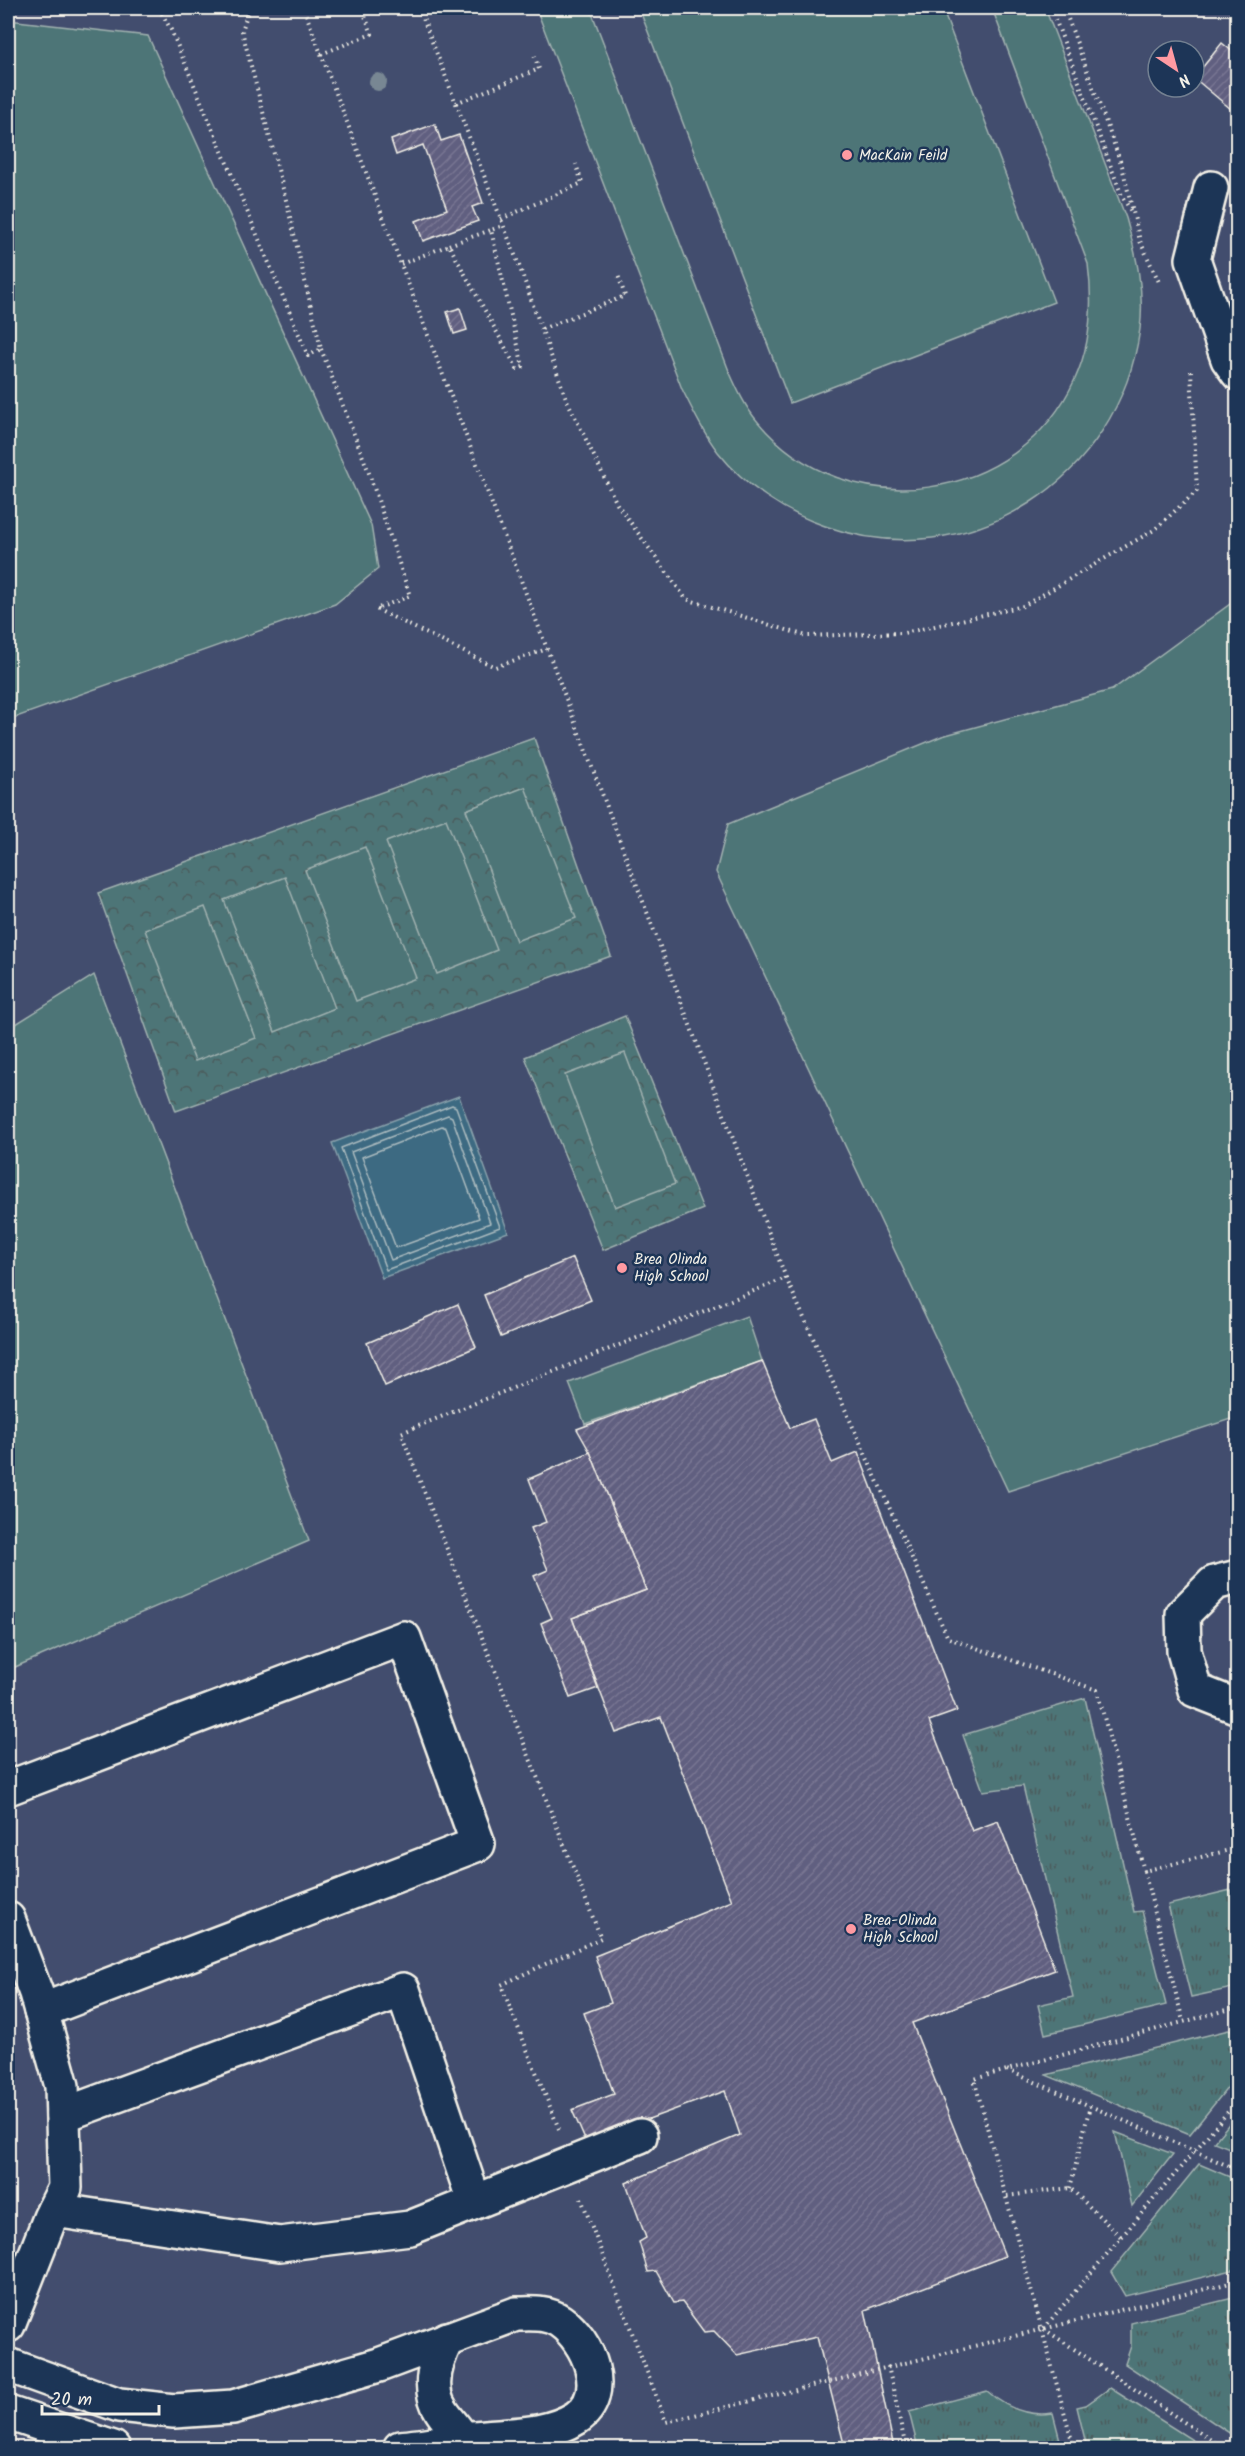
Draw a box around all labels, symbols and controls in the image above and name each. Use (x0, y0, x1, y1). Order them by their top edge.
north arrow (1146, 39, 1206, 99)
text: N (1172, 67, 1195, 93)
place label: MacKain Feild (859, 144, 948, 168)
marker: MacKain Feild (840, 148, 854, 162)
place label: Brea Olinda High School (634, 1248, 709, 1289)
marker: Brea Olinda High School (615, 1261, 629, 1275)
place label: Brea-Olinda High School (863, 1909, 938, 1950)
marker: Brea-Olinda High School (844, 1922, 858, 1936)
scale bar (42, 2378, 159, 2416)
text: 20 m (51, 2386, 92, 2415)

